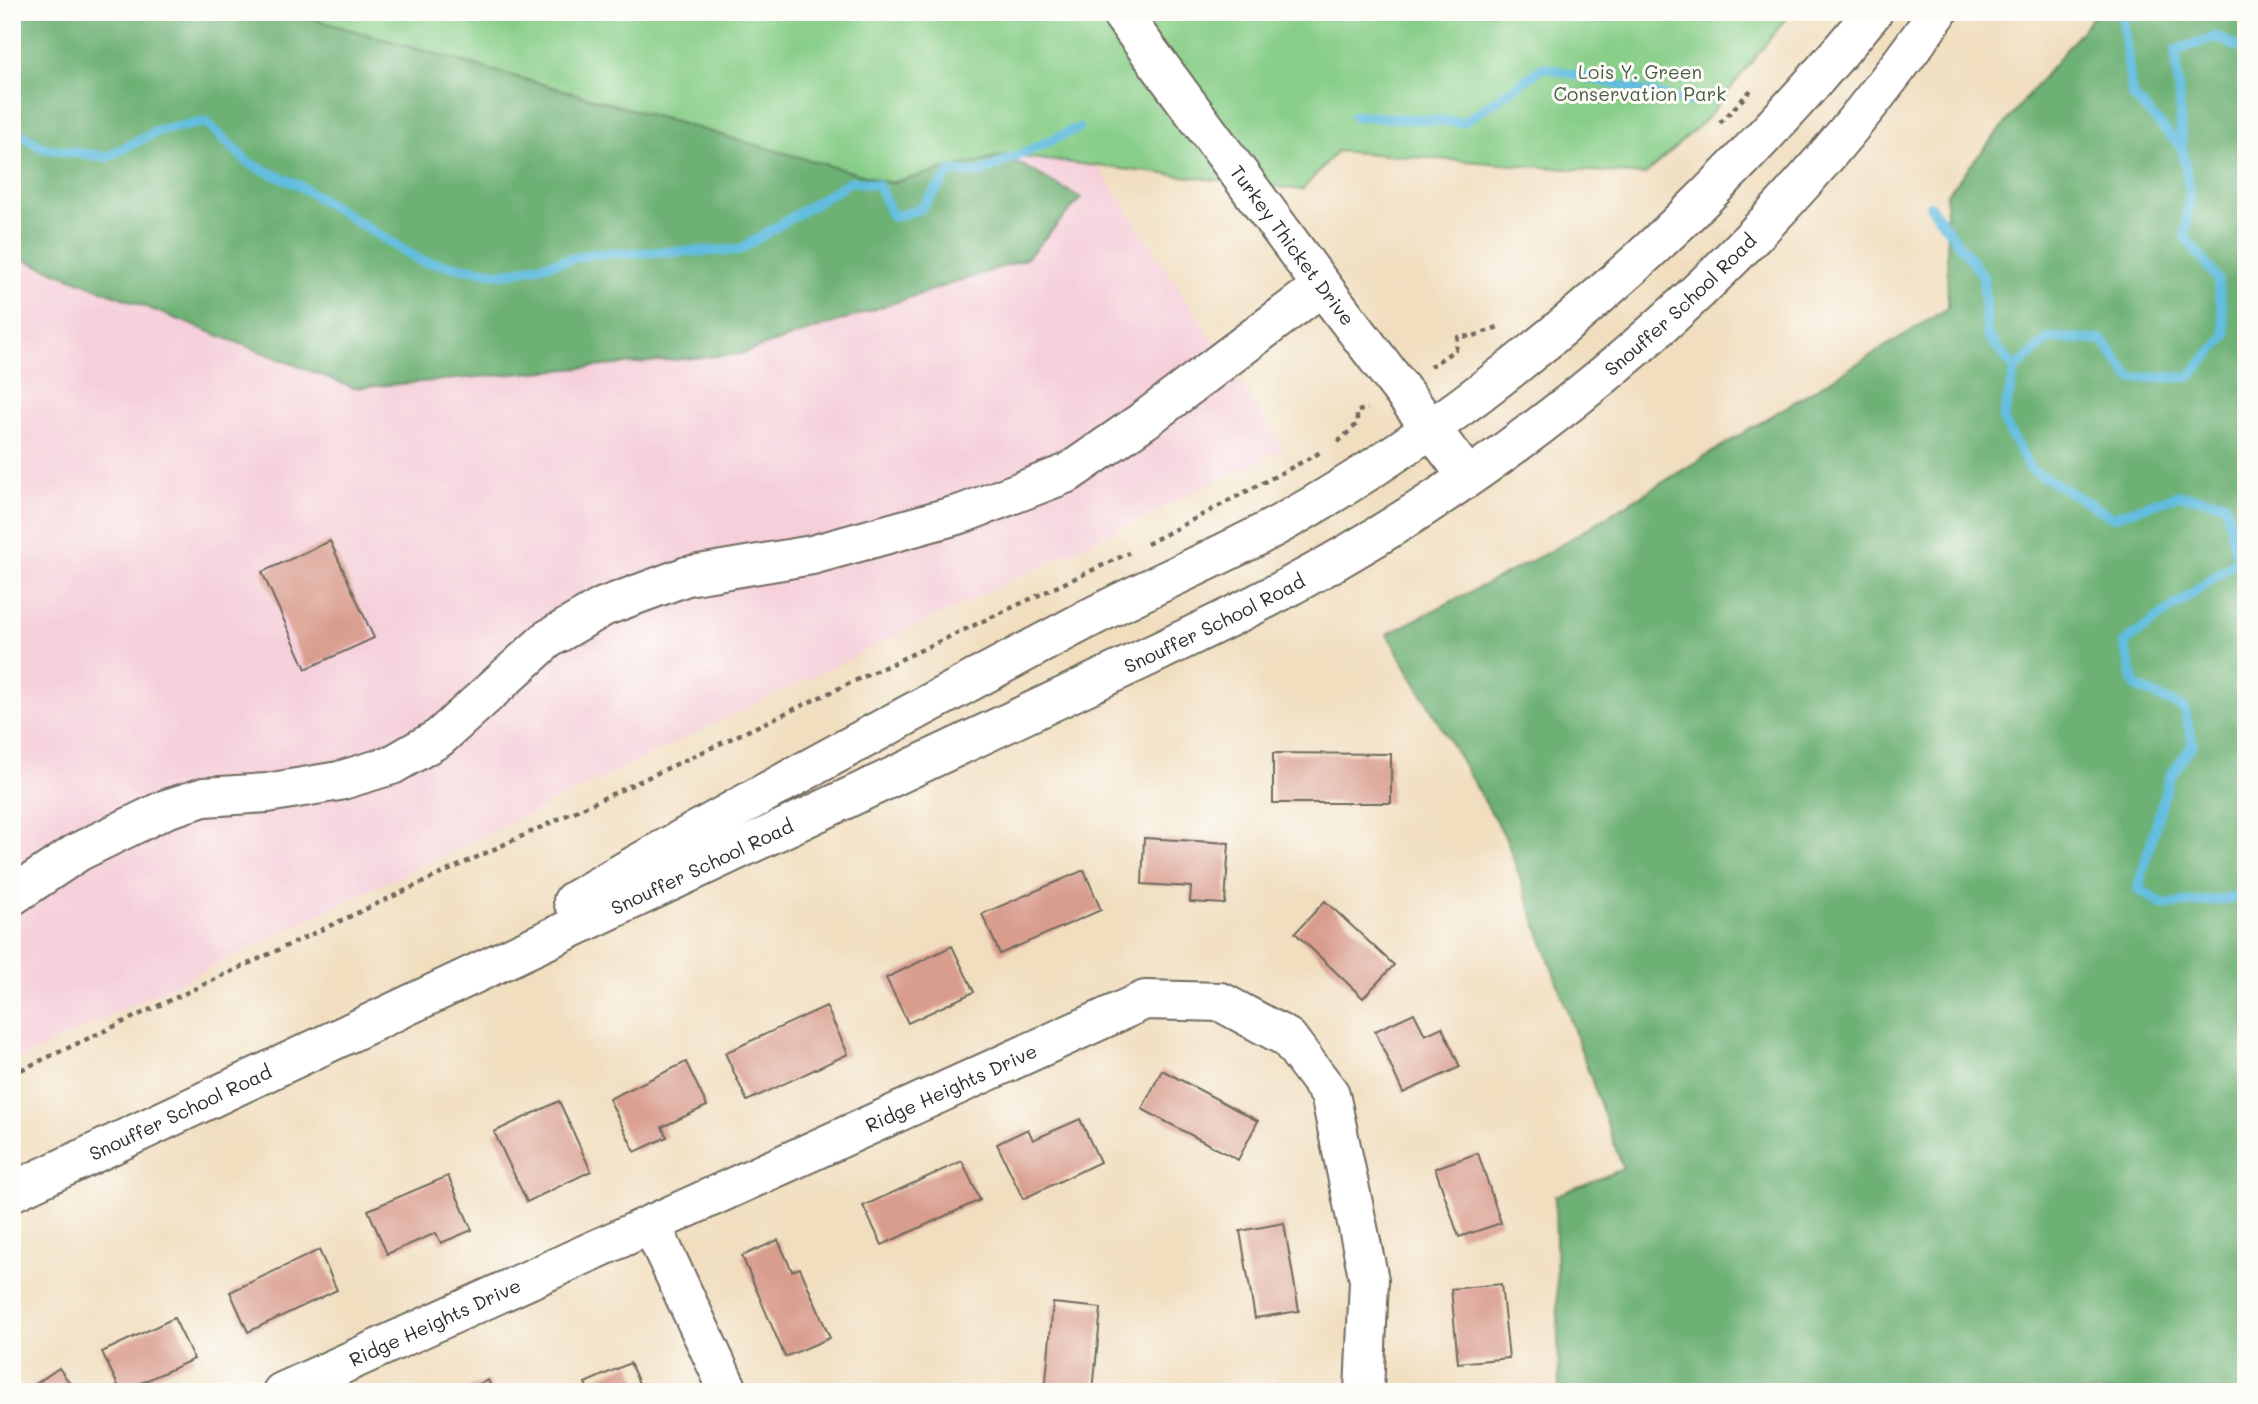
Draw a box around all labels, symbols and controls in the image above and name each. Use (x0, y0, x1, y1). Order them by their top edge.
park label: Lois Y. Green Conservation Park (1554, 59, 1726, 106)
street label: Turkey Thicket Drive (1225, 160, 1360, 330)
street label: Snouffer School Road (1599, 228, 1761, 381)
street label: Snouffer School Road (1120, 568, 1309, 678)
street label: Snouffer School Road (607, 813, 797, 920)
street label: Ridge Heights Drive (861, 1038, 1041, 1137)
street label: Snouffer School Road (85, 1059, 275, 1166)
street label: Ridge Heights Drive (345, 1272, 525, 1372)

